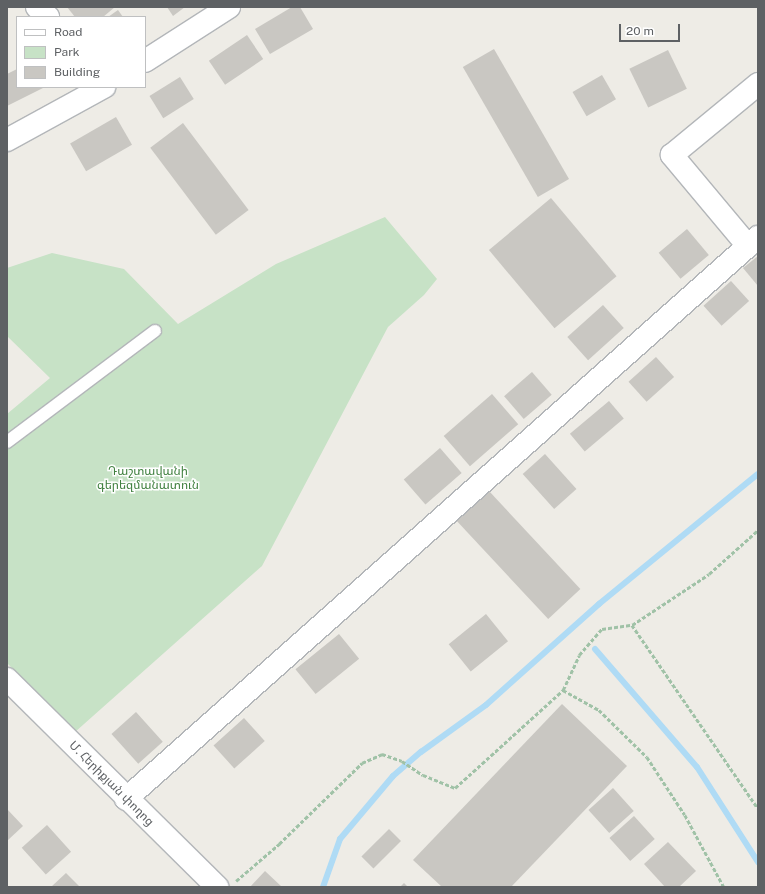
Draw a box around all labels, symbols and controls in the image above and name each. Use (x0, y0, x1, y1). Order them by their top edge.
legend (16, 16, 146, 88)
scale bar (621, 16, 682, 42)
text: 20 m (626, 24, 654, 38)
text: Road (54, 25, 82, 39)
text: Park (54, 45, 80, 59)
text: Building (54, 65, 100, 79)
park label: Դաշտավանի գերեզմանատուն (97, 465, 199, 493)
street label: Մ. Հերիքյան փողոց (66, 739, 156, 829)

